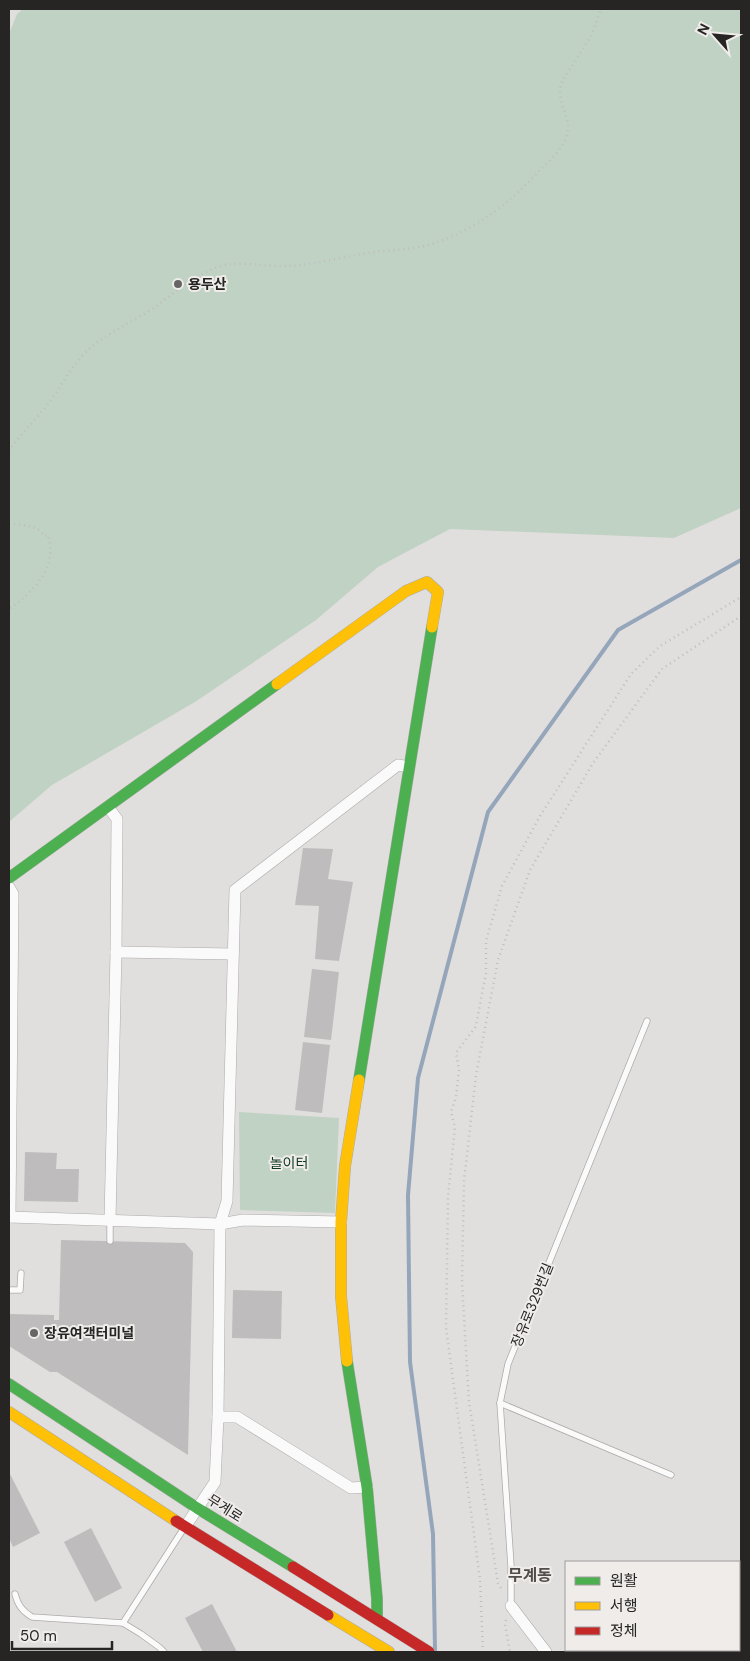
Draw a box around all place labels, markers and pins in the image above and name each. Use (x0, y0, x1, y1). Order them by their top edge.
place label: 용두산 (188, 275, 227, 293)
marker: 용두산 (172, 278, 184, 290)
place label: 장유여객터미널 (44, 1324, 134, 1342)
marker: 장유여객터미널 (28, 1327, 40, 1339)

